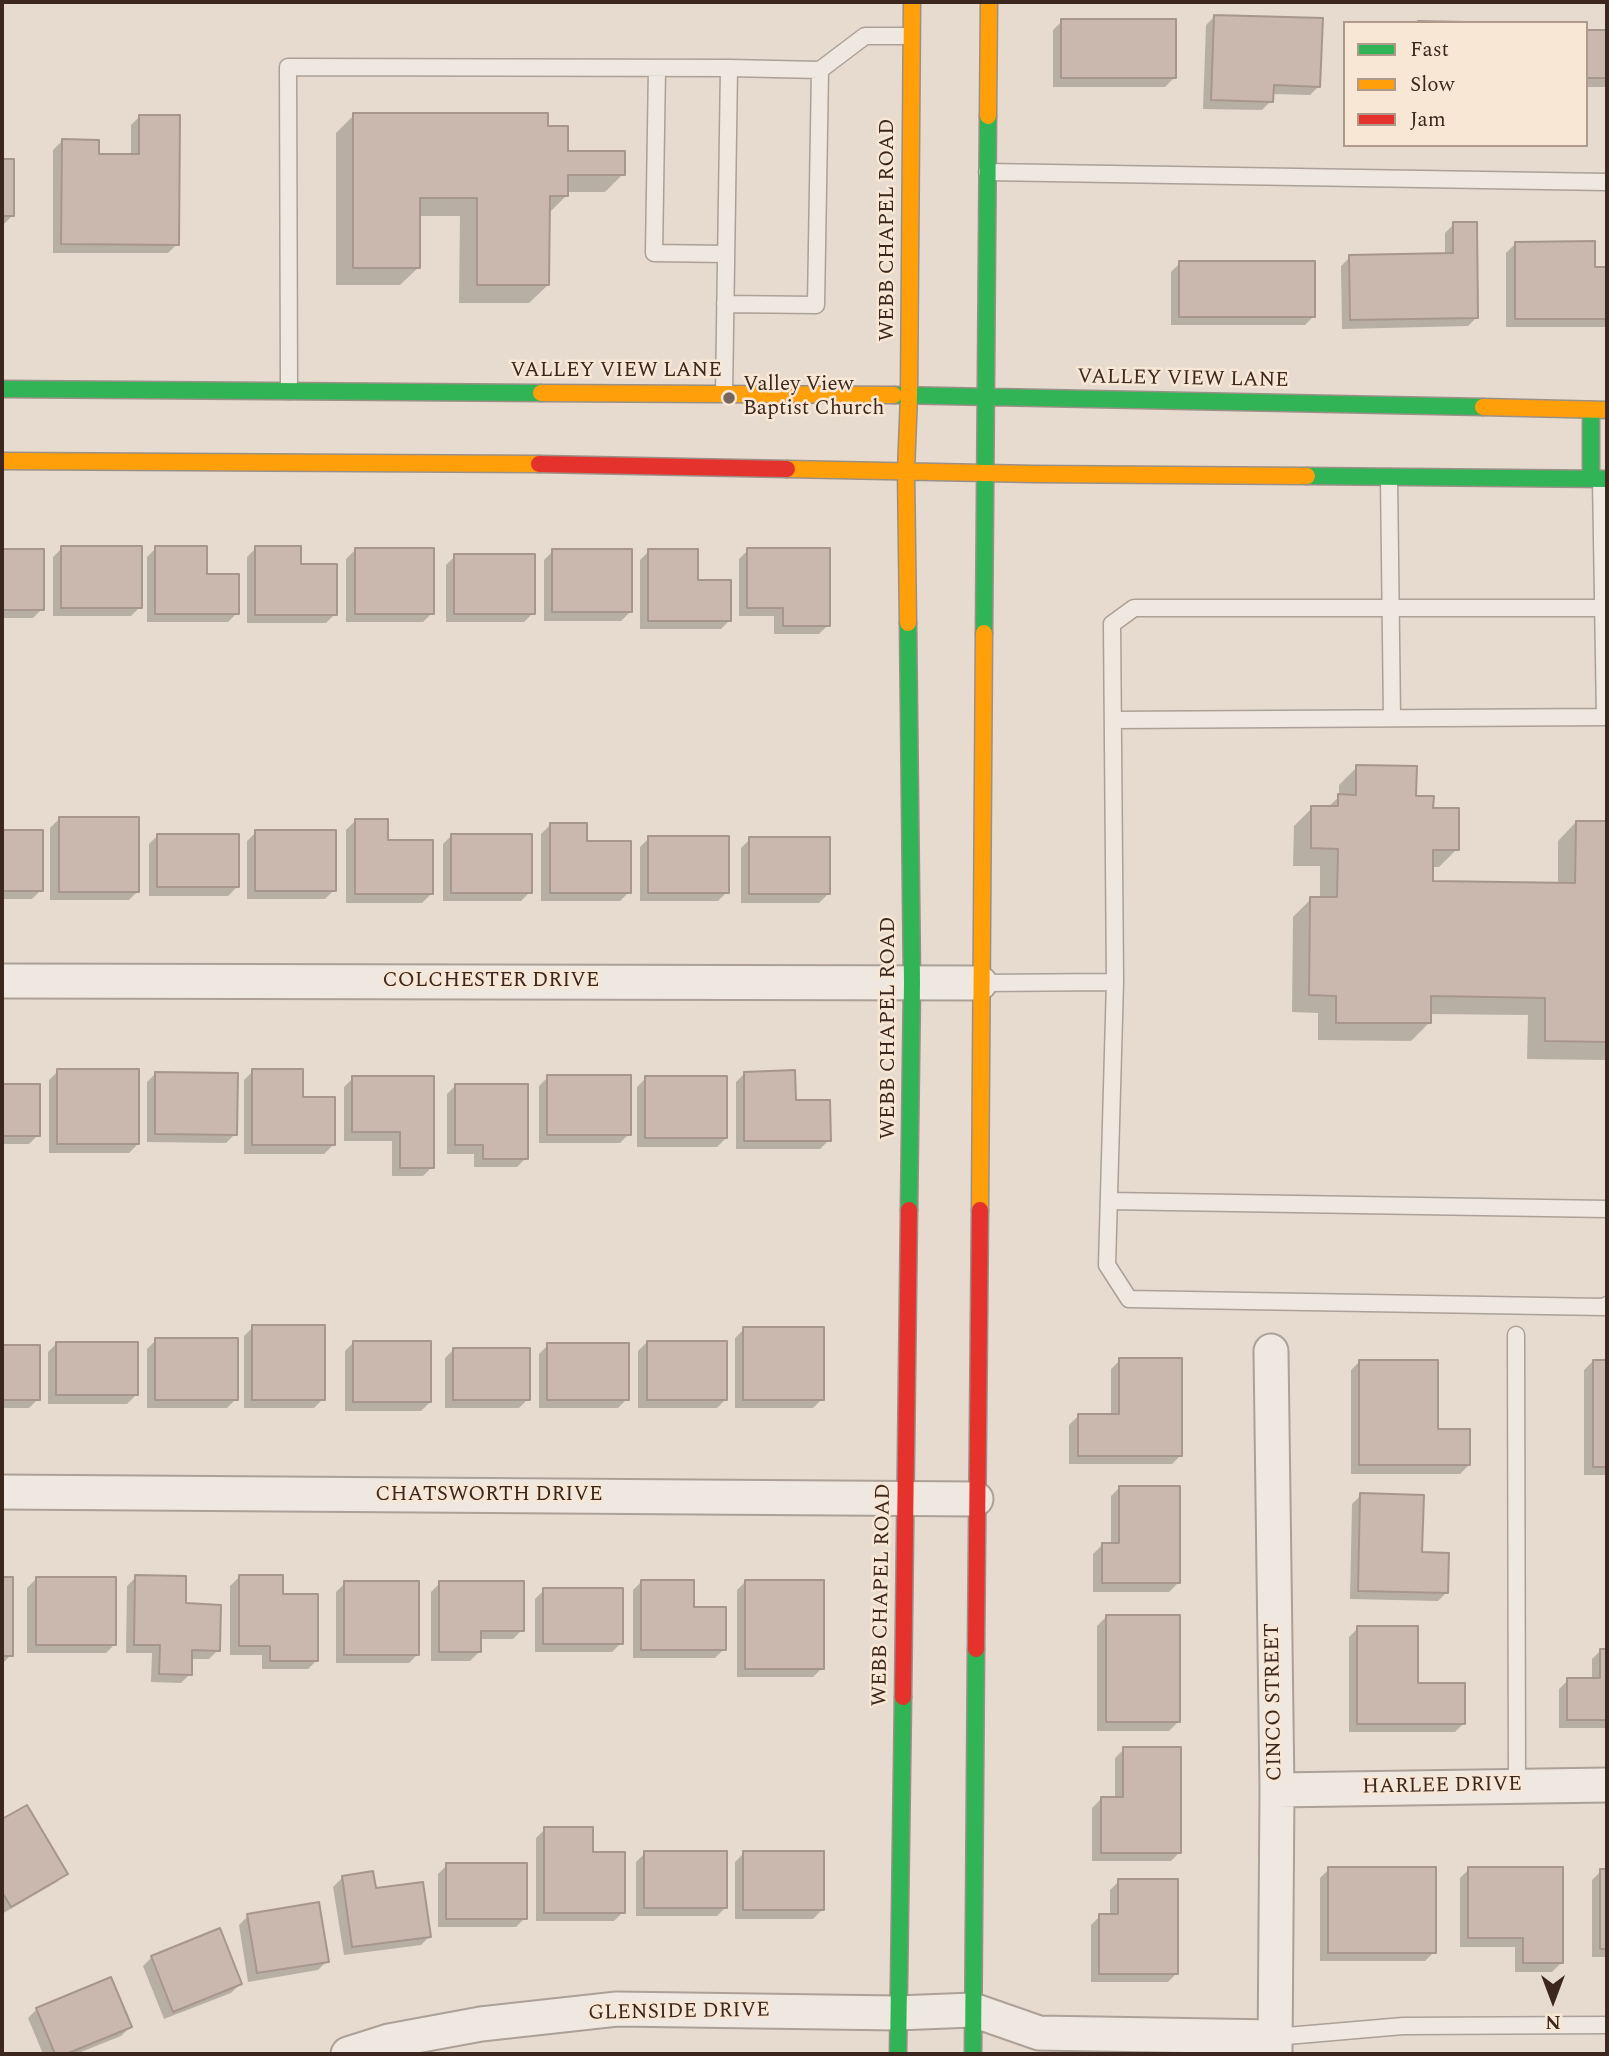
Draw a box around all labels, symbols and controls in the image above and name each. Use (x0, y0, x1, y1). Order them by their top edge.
legend (1343, 21, 1588, 147)
text: Fast (1410, 34, 1449, 66)
text: Slow (1410, 69, 1454, 101)
text: Jam (1410, 104, 1446, 136)
street label: WEBB CHAPEL ROAD (876, 118, 902, 342)
street label: VALLEY VIEW LANE (510, 359, 722, 385)
street label: VALLEY VIEW LANE (1077, 366, 1289, 394)
place label: Valley View Baptist Church (743, 373, 884, 423)
marker: Valley View Baptist Church (721, 390, 737, 406)
street label: WEBB CHAPEL ROAD (877, 916, 903, 1140)
street label: COLCHESTER DRIVE (382, 969, 600, 995)
street label: CHATSWORTH DRIVE (375, 1483, 603, 1509)
street label: WEBB CHAPEL ROAD (868, 1483, 898, 1707)
street label: CINCO STREET (1261, 1623, 1289, 1781)
street label: HARLEE DRIVE (1362, 1773, 1522, 1801)
north arrow (1518, 1965, 1588, 2035)
street label: GLENSIDE DRIVE (588, 1999, 770, 2027)
text: N (1545, 2007, 1561, 2036)

